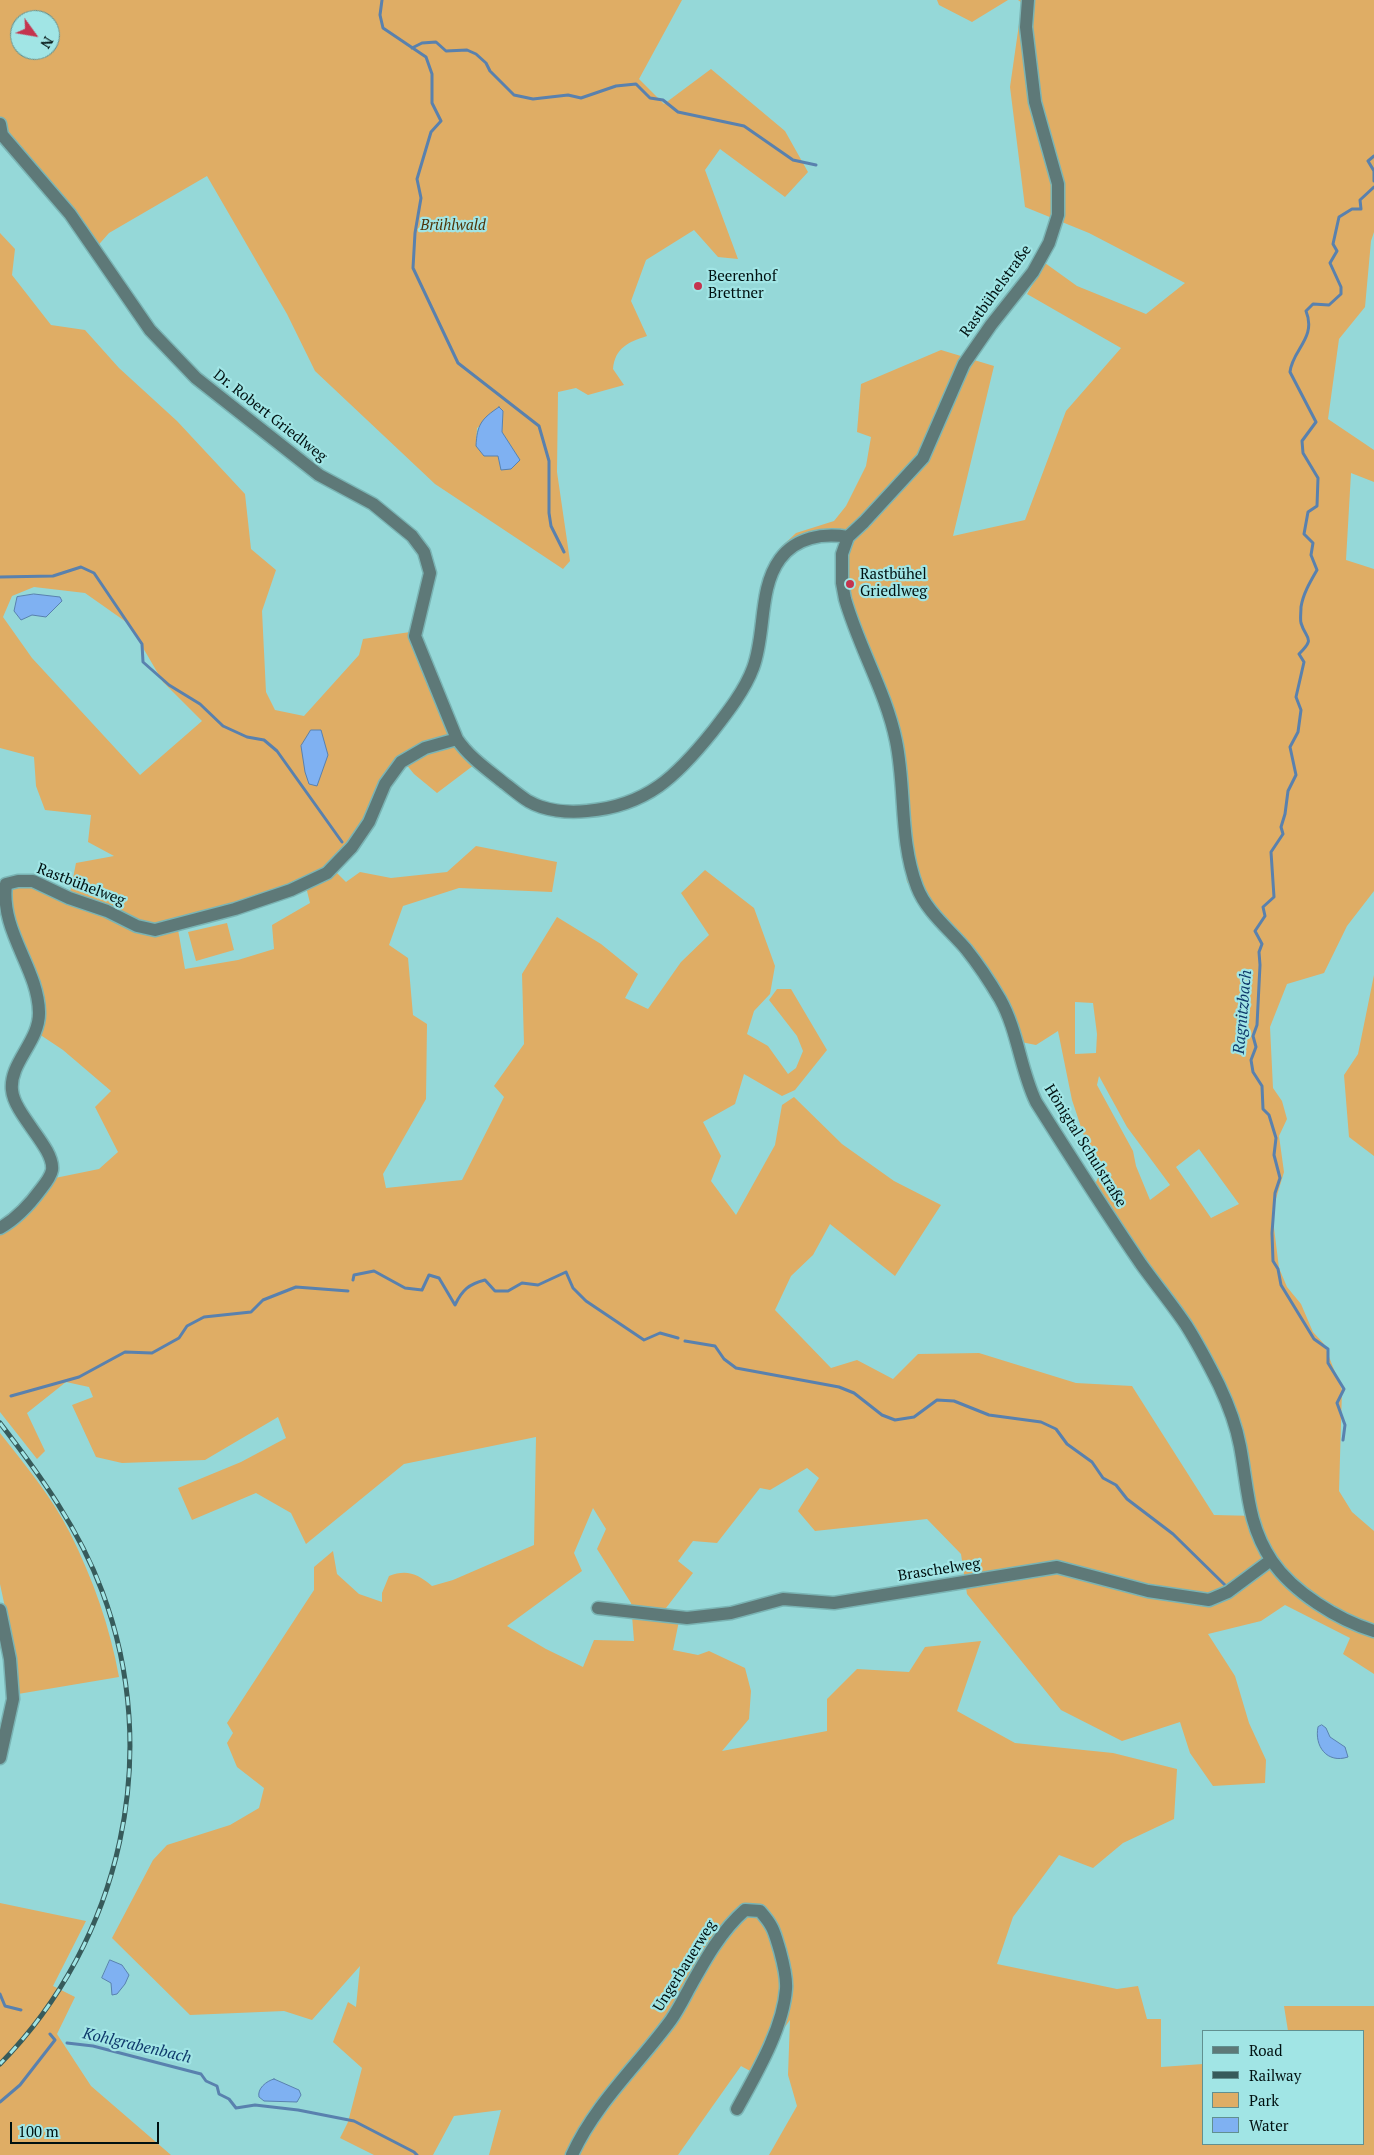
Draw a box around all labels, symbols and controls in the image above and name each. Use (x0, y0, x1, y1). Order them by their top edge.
north arrow (10, 10, 60, 60)
text: N (36, 33, 58, 52)
park label: Brühlwald (420, 217, 486, 235)
street label: Rastbühelstraße (957, 241, 1035, 341)
place label: Beerenhof Brettner (708, 268, 777, 303)
marker: Beerenhof Brettner (692, 280, 704, 292)
street label: Dr. Robert Griedlweg (210, 366, 330, 466)
place label: Rastbühel Griedlweg (860, 566, 927, 601)
marker: Rastbühel Griedlweg (844, 578, 856, 590)
street label: Rastbühelweg (34, 860, 128, 910)
water label: Ragnitzbach (1230, 969, 1256, 1055)
street label: Hönigtal Schulstraße (1040, 1081, 1130, 1211)
street label: Braschelweg (897, 1555, 981, 1585)
street label: Ungerbauerweg (650, 1917, 720, 2015)
water label: Kohlgrabenbach (81, 2024, 193, 2068)
legend (1202, 2030, 1364, 2145)
text: Road (1249, 2040, 1282, 2060)
text: Railway (1249, 2065, 1301, 2085)
text: Park (1249, 2090, 1279, 2110)
scale bar (12, 2112, 161, 2144)
text: Water (1249, 2115, 1288, 2135)
text: 100 m (18, 2121, 59, 2141)

